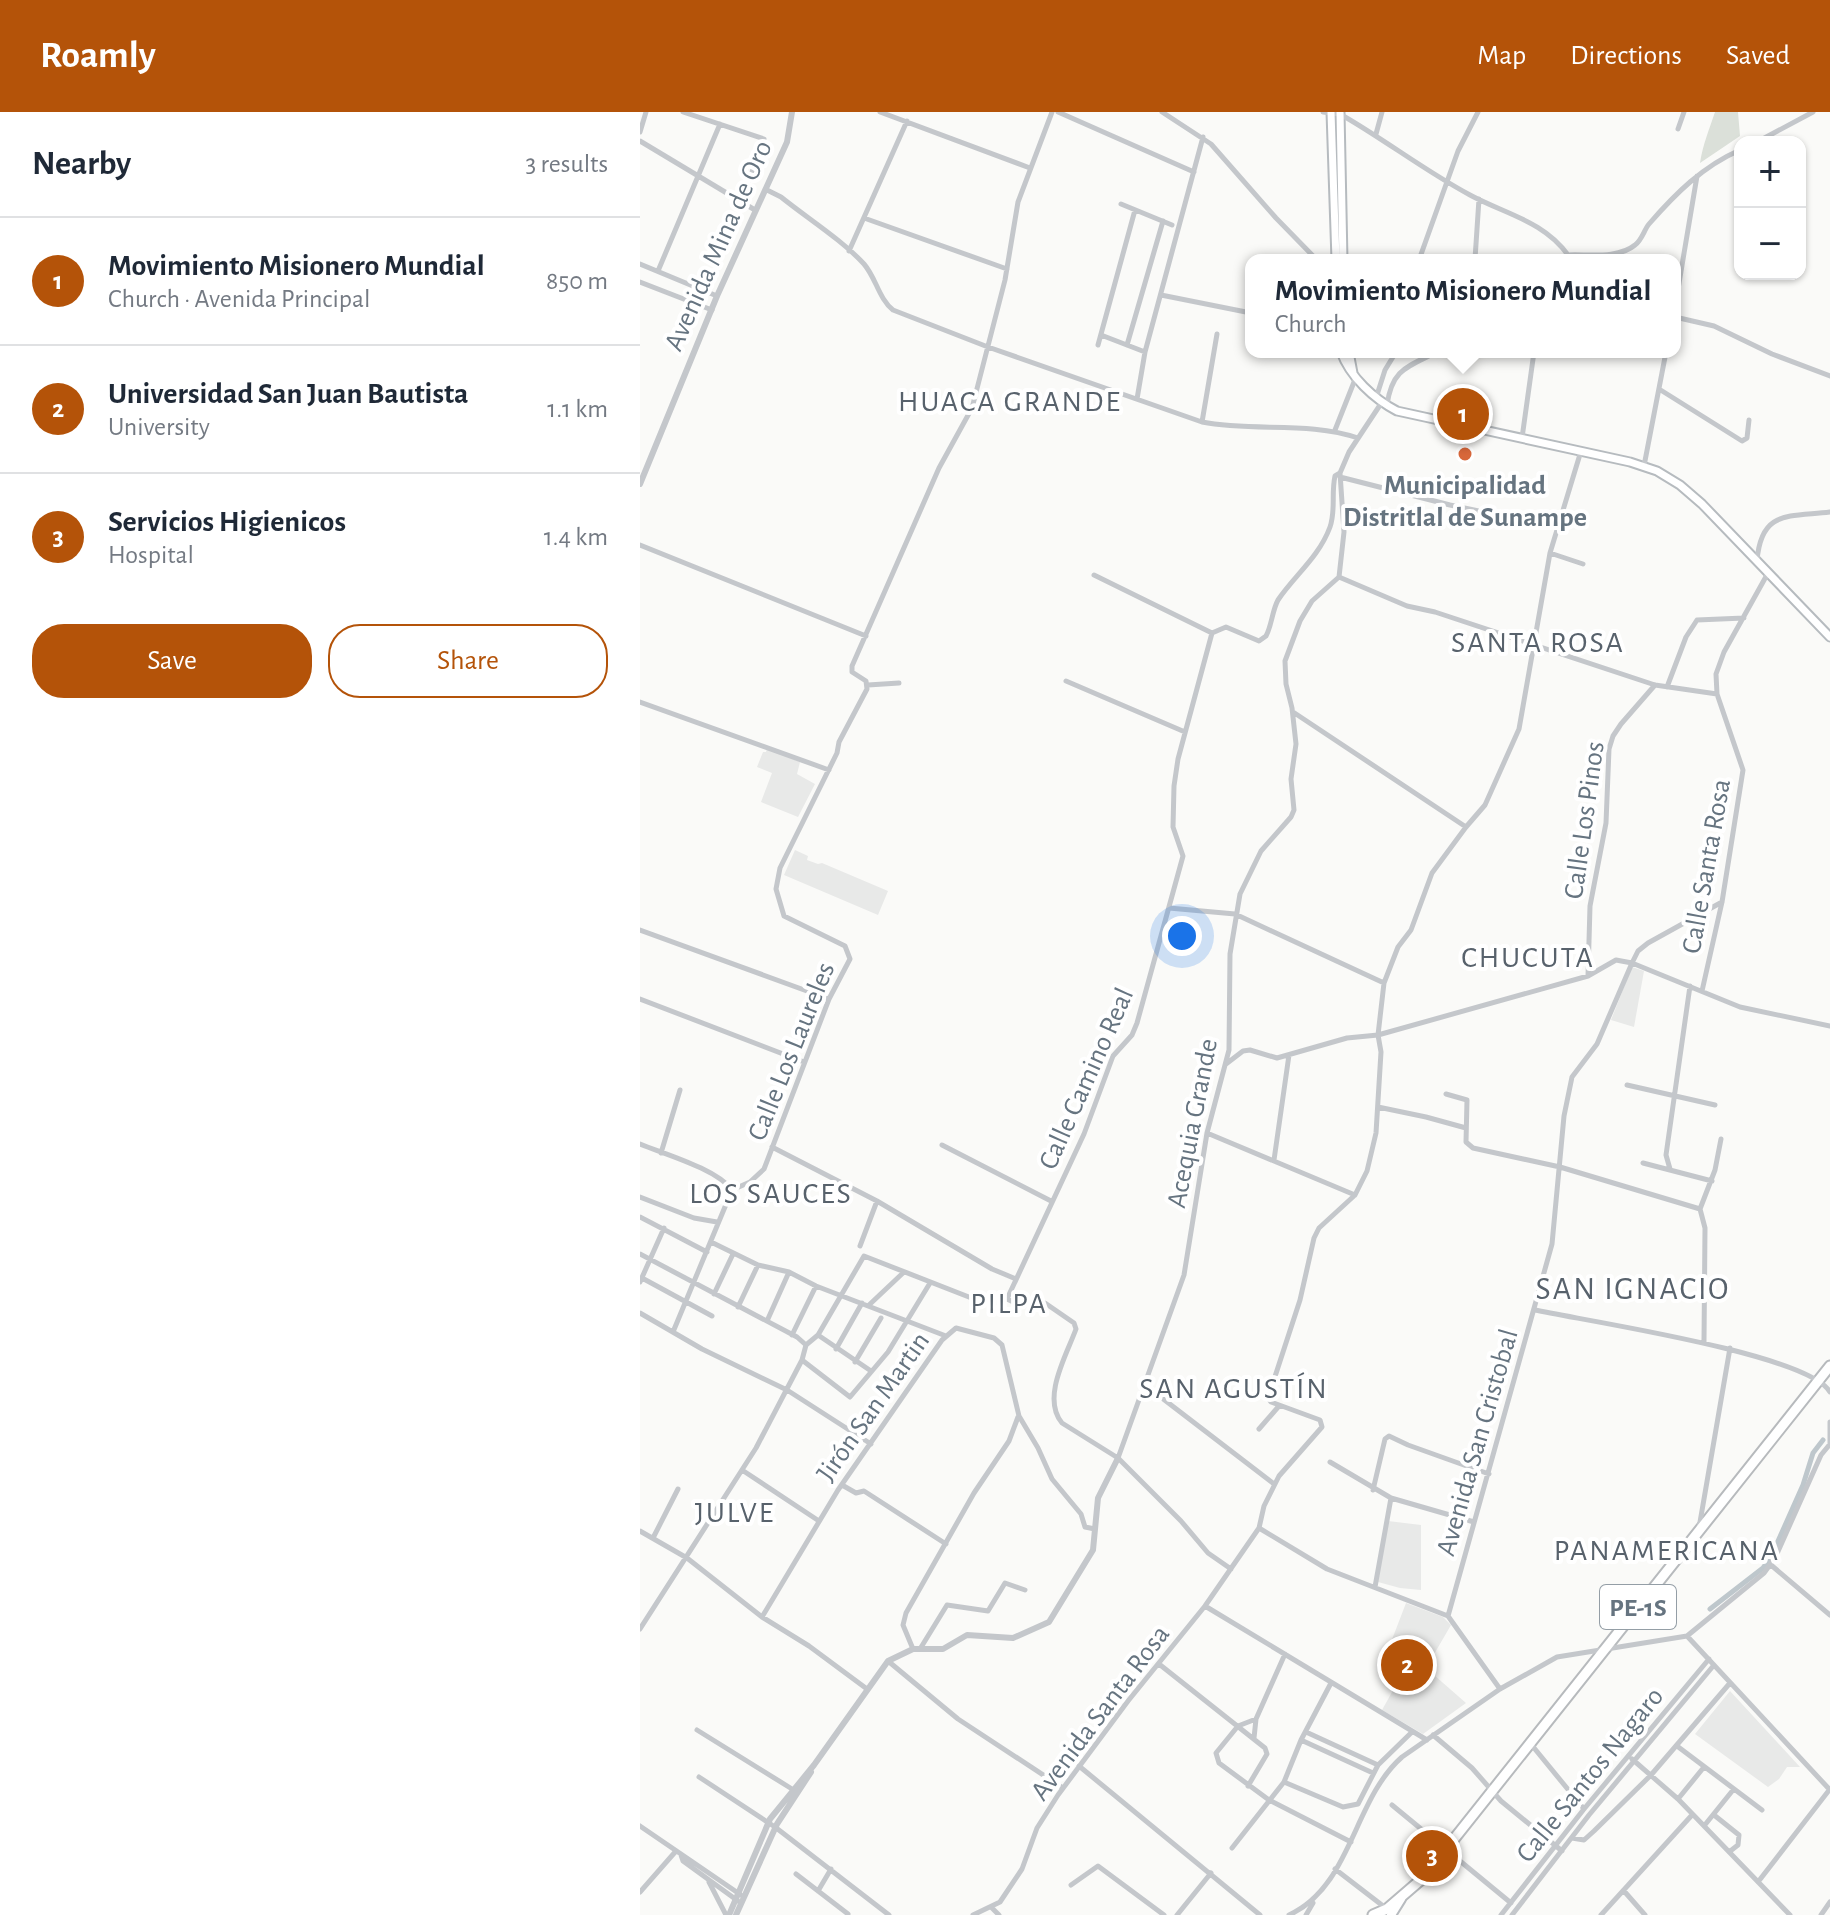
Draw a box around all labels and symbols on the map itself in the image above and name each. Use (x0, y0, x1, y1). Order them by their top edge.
street label: Avenida Mina de Oro (660, 137, 778, 355)
pin: 1 (1437, 384, 1489, 444)
district label: HUACA GRANDE (898, 387, 1122, 417)
marker: Municipalidad Distritlal de Sunampe (1456, 445, 1474, 463)
place label: Municipalidad Distritlal de Sunampe (1343, 472, 1587, 532)
district label: SANTA ROSA (1451, 628, 1625, 658)
street label: Calle Los Pinos (1560, 740, 1610, 901)
street label: Calle Santa Rosa (1678, 777, 1736, 956)
your location (1162, 916, 1202, 956)
district label: CHUCUTA (1461, 943, 1595, 973)
street label: Calle Los Laureles (743, 959, 840, 1145)
street label: Calle Camino Real (1034, 984, 1139, 1174)
street label: Acequia Grande (1163, 1036, 1223, 1210)
district label: LOS SAUCES (689, 1179, 853, 1209)
district label: SAN IGNACIO (1536, 1273, 1730, 1305)
district label: PILPA (970, 1289, 1048, 1319)
street label: Avenida San Cristobal (1432, 1326, 1524, 1559)
street label: Jirón San Martin (812, 1327, 935, 1487)
district label: SAN AGUSTÍN (1139, 1372, 1329, 1404)
district label: JULVE (695, 1498, 775, 1528)
district label: PANAMERICANA (1554, 1536, 1780, 1566)
road number: PE-1S (1600, 1585, 1676, 1629)
street label: Avenida Santa Rosa (1026, 1620, 1175, 1806)
pin: 2 (1381, 1635, 1433, 1695)
street label: Calle Santos Nagaro (1512, 1682, 1669, 1868)
pin: 3 (1406, 1826, 1458, 1886)

